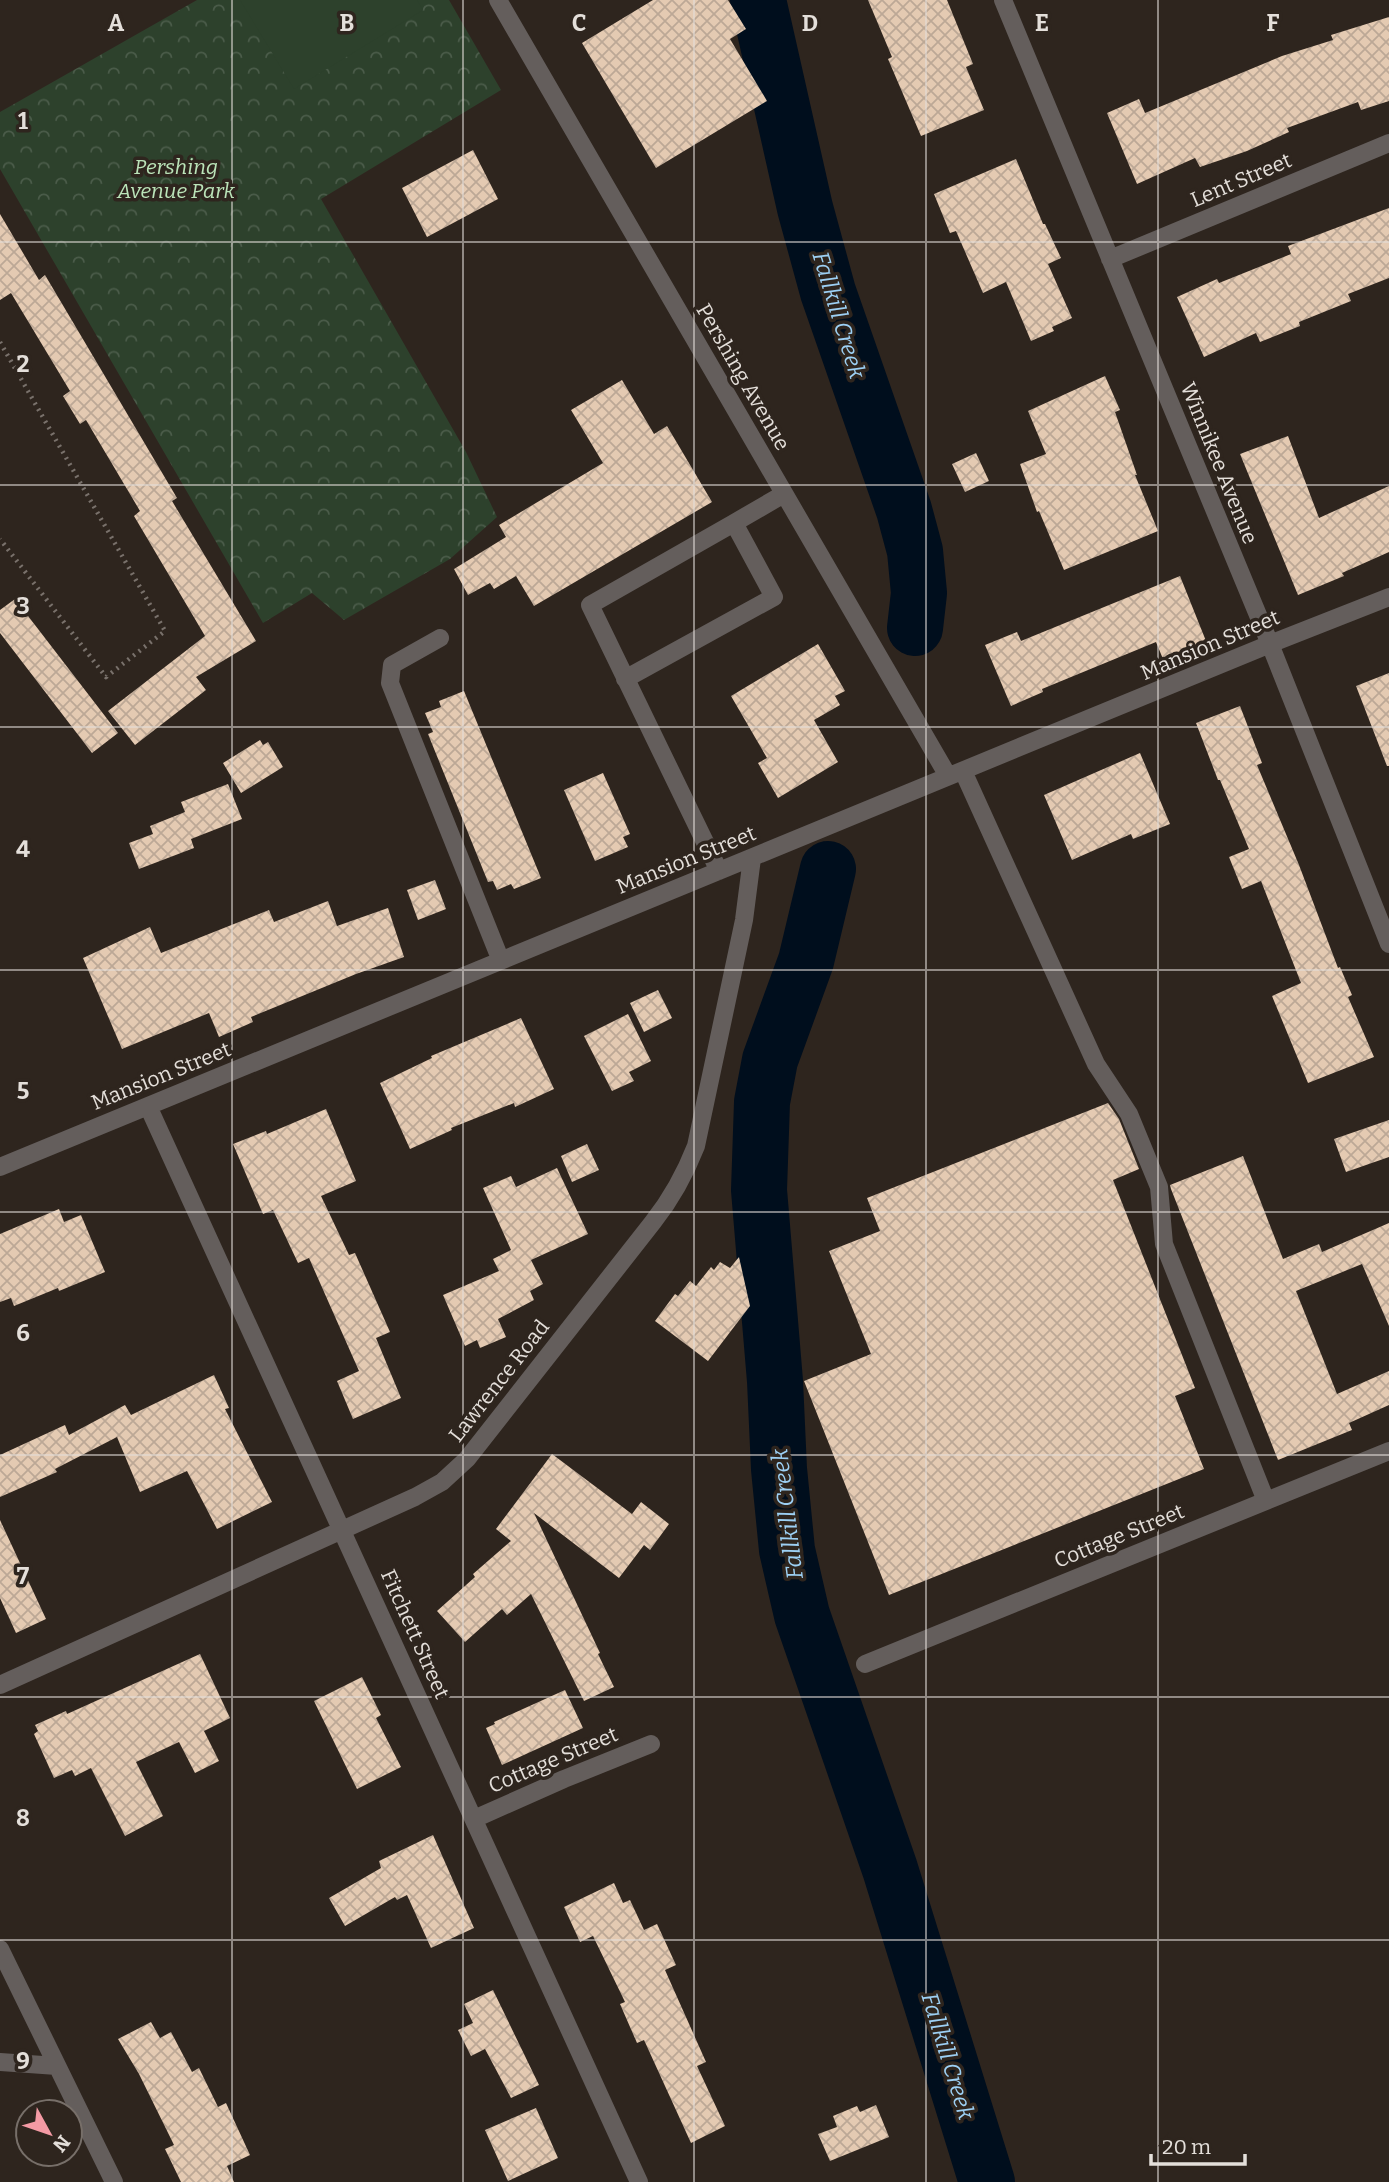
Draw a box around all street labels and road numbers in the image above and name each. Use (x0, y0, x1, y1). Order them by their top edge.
street label: Lent Street (1187, 147, 1296, 213)
street label: Pershing Avenue (690, 299, 796, 455)
street label: Winnikee Avenue (1175, 378, 1263, 548)
street label: Mansion Street (1137, 604, 1284, 686)
street label: Mansion Street (612, 820, 760, 900)
street label: Mansion Street (87, 1036, 235, 1116)
street label: Lawrence Road (443, 1315, 555, 1447)
street label: Cottage Street (1050, 1498, 1188, 1574)
street label: Fitchett Street (375, 1565, 455, 1703)
street label: Cottage Street (484, 1721, 622, 1799)

